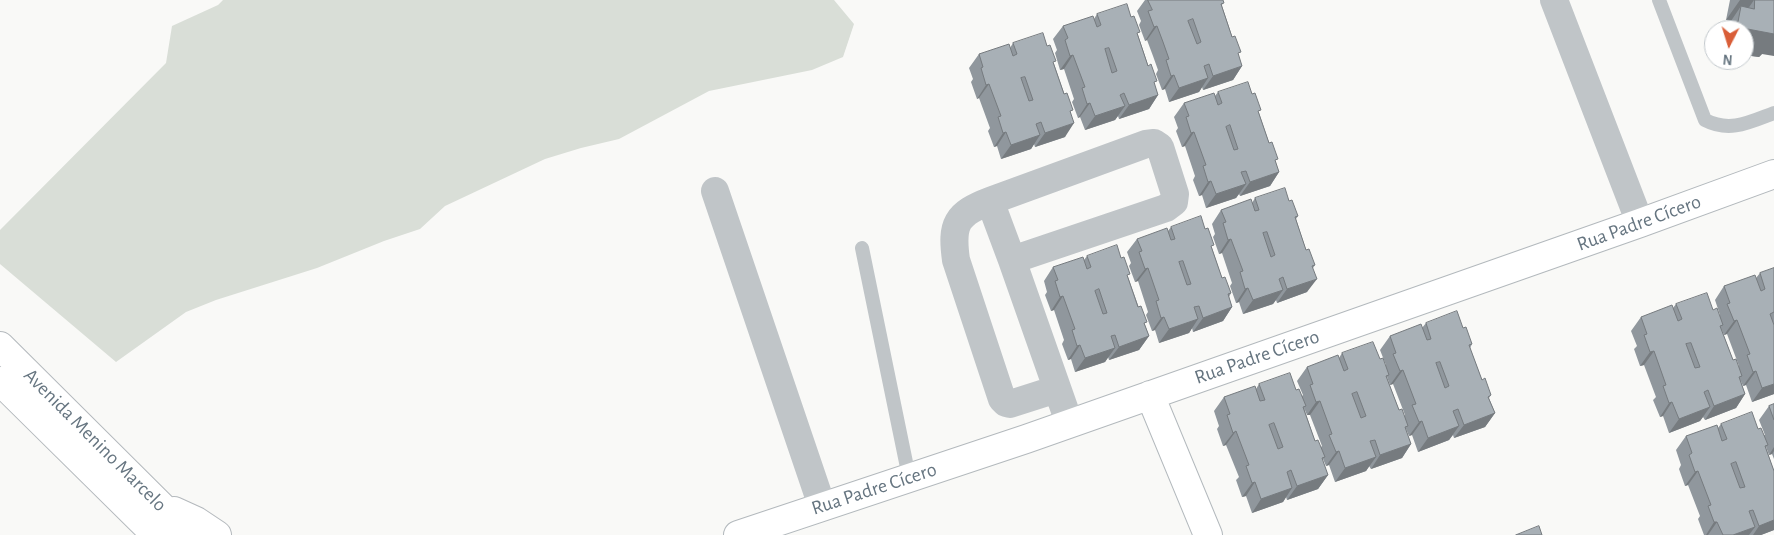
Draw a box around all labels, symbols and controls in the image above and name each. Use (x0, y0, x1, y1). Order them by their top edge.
north arrow (1704, 20, 1754, 70)
text: N (1722, 52, 1733, 66)
street label: Rua Padre Cícero (1574, 189, 1704, 257)
street label: Rua Padre Cícero (1192, 324, 1322, 390)
street label: Avenida Menino Marcelo (18, 363, 172, 517)
street label: Rua Padre Cícero (808, 457, 940, 521)

